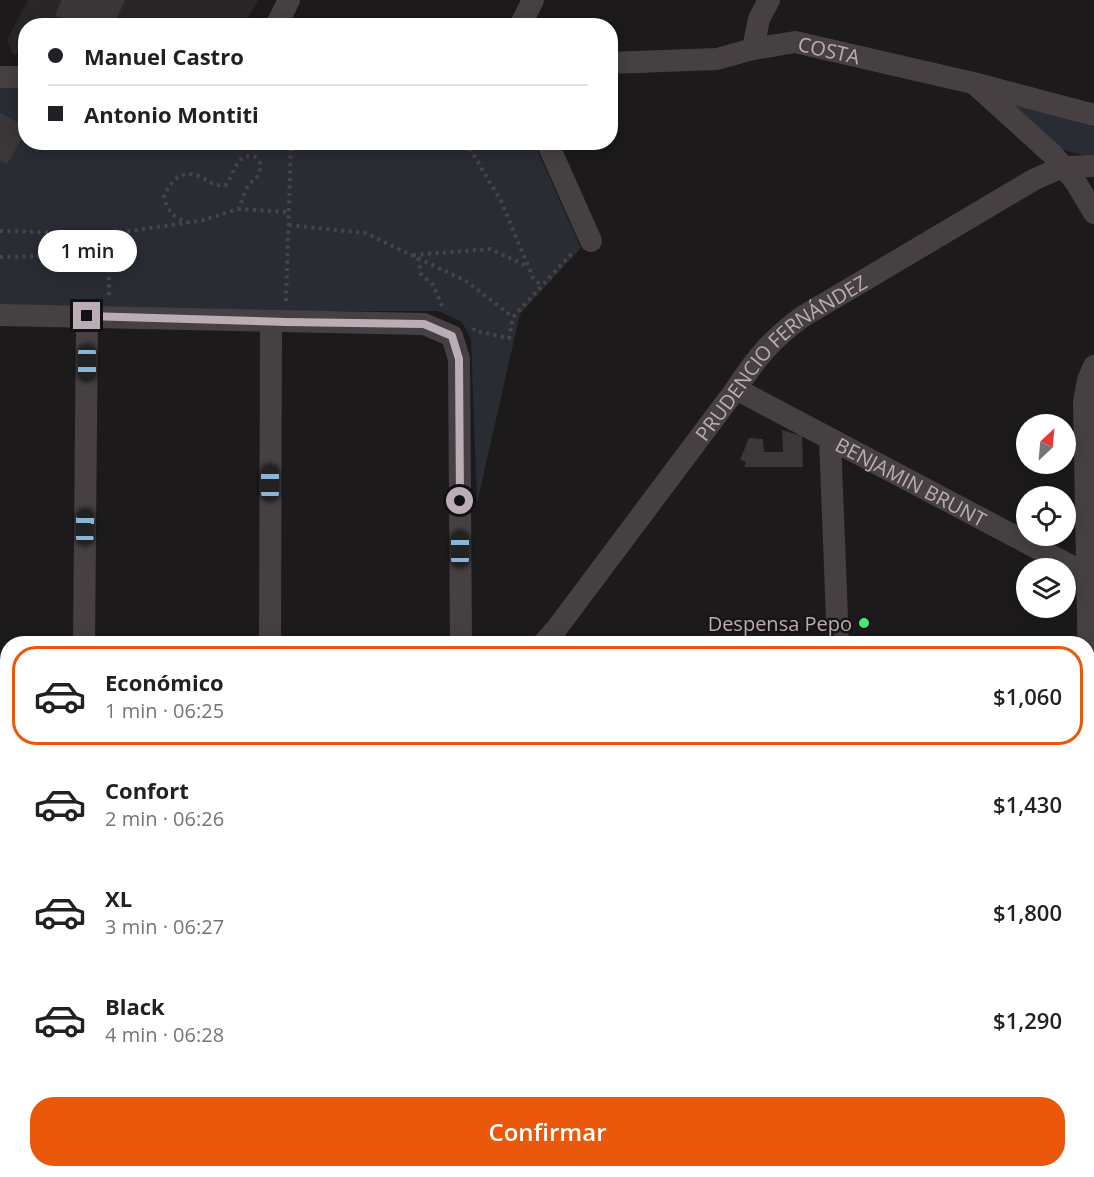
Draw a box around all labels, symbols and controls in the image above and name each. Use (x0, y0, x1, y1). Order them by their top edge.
street label: COSTA (795, 30, 863, 70)
text: Manuel Castro (84, 41, 244, 71)
text: Antonio Montiti (84, 99, 259, 129)
callout: 1 min (38, 229, 136, 271)
text: 1 min (61, 237, 115, 264)
street label: PRUDENCIO FERNÁNDEZ (689, 268, 872, 446)
route end (73, 302, 100, 329)
car (78, 345, 96, 381)
north arrow (1016, 414, 1076, 474)
map controls (1016, 414, 1076, 618)
street label: BENJAMIN BRUNT (831, 431, 991, 532)
car (261, 465, 279, 501)
button: locate (1016, 486, 1076, 546)
route start (446, 487, 473, 514)
car (76, 509, 94, 545)
car (451, 531, 469, 567)
button: layers (1016, 558, 1076, 618)
place label: Despensa Pepo (708, 610, 852, 637)
marker: Despensa Pepo (857, 616, 871, 630)
text: Económico (105, 667, 224, 697)
icon: car (33, 669, 87, 723)
text: $1,060 (993, 681, 1062, 711)
text: 1 min · 06:25 (105, 697, 224, 724)
text: Confort (105, 775, 189, 805)
icon: car (33, 777, 87, 831)
text: $1,430 (993, 789, 1062, 819)
text: 2 min · 06:26 (105, 805, 224, 832)
text: XL (105, 883, 132, 913)
icon: car (33, 885, 87, 939)
text: $1,800 (993, 897, 1062, 927)
text: 3 min · 06:27 (105, 913, 224, 940)
text: Black (105, 991, 165, 1021)
icon: car (33, 993, 87, 1047)
text: $1,290 (993, 1005, 1062, 1035)
text: 4 min · 06:28 (105, 1021, 224, 1048)
button: Confirmar (30, 1097, 1065, 1166)

